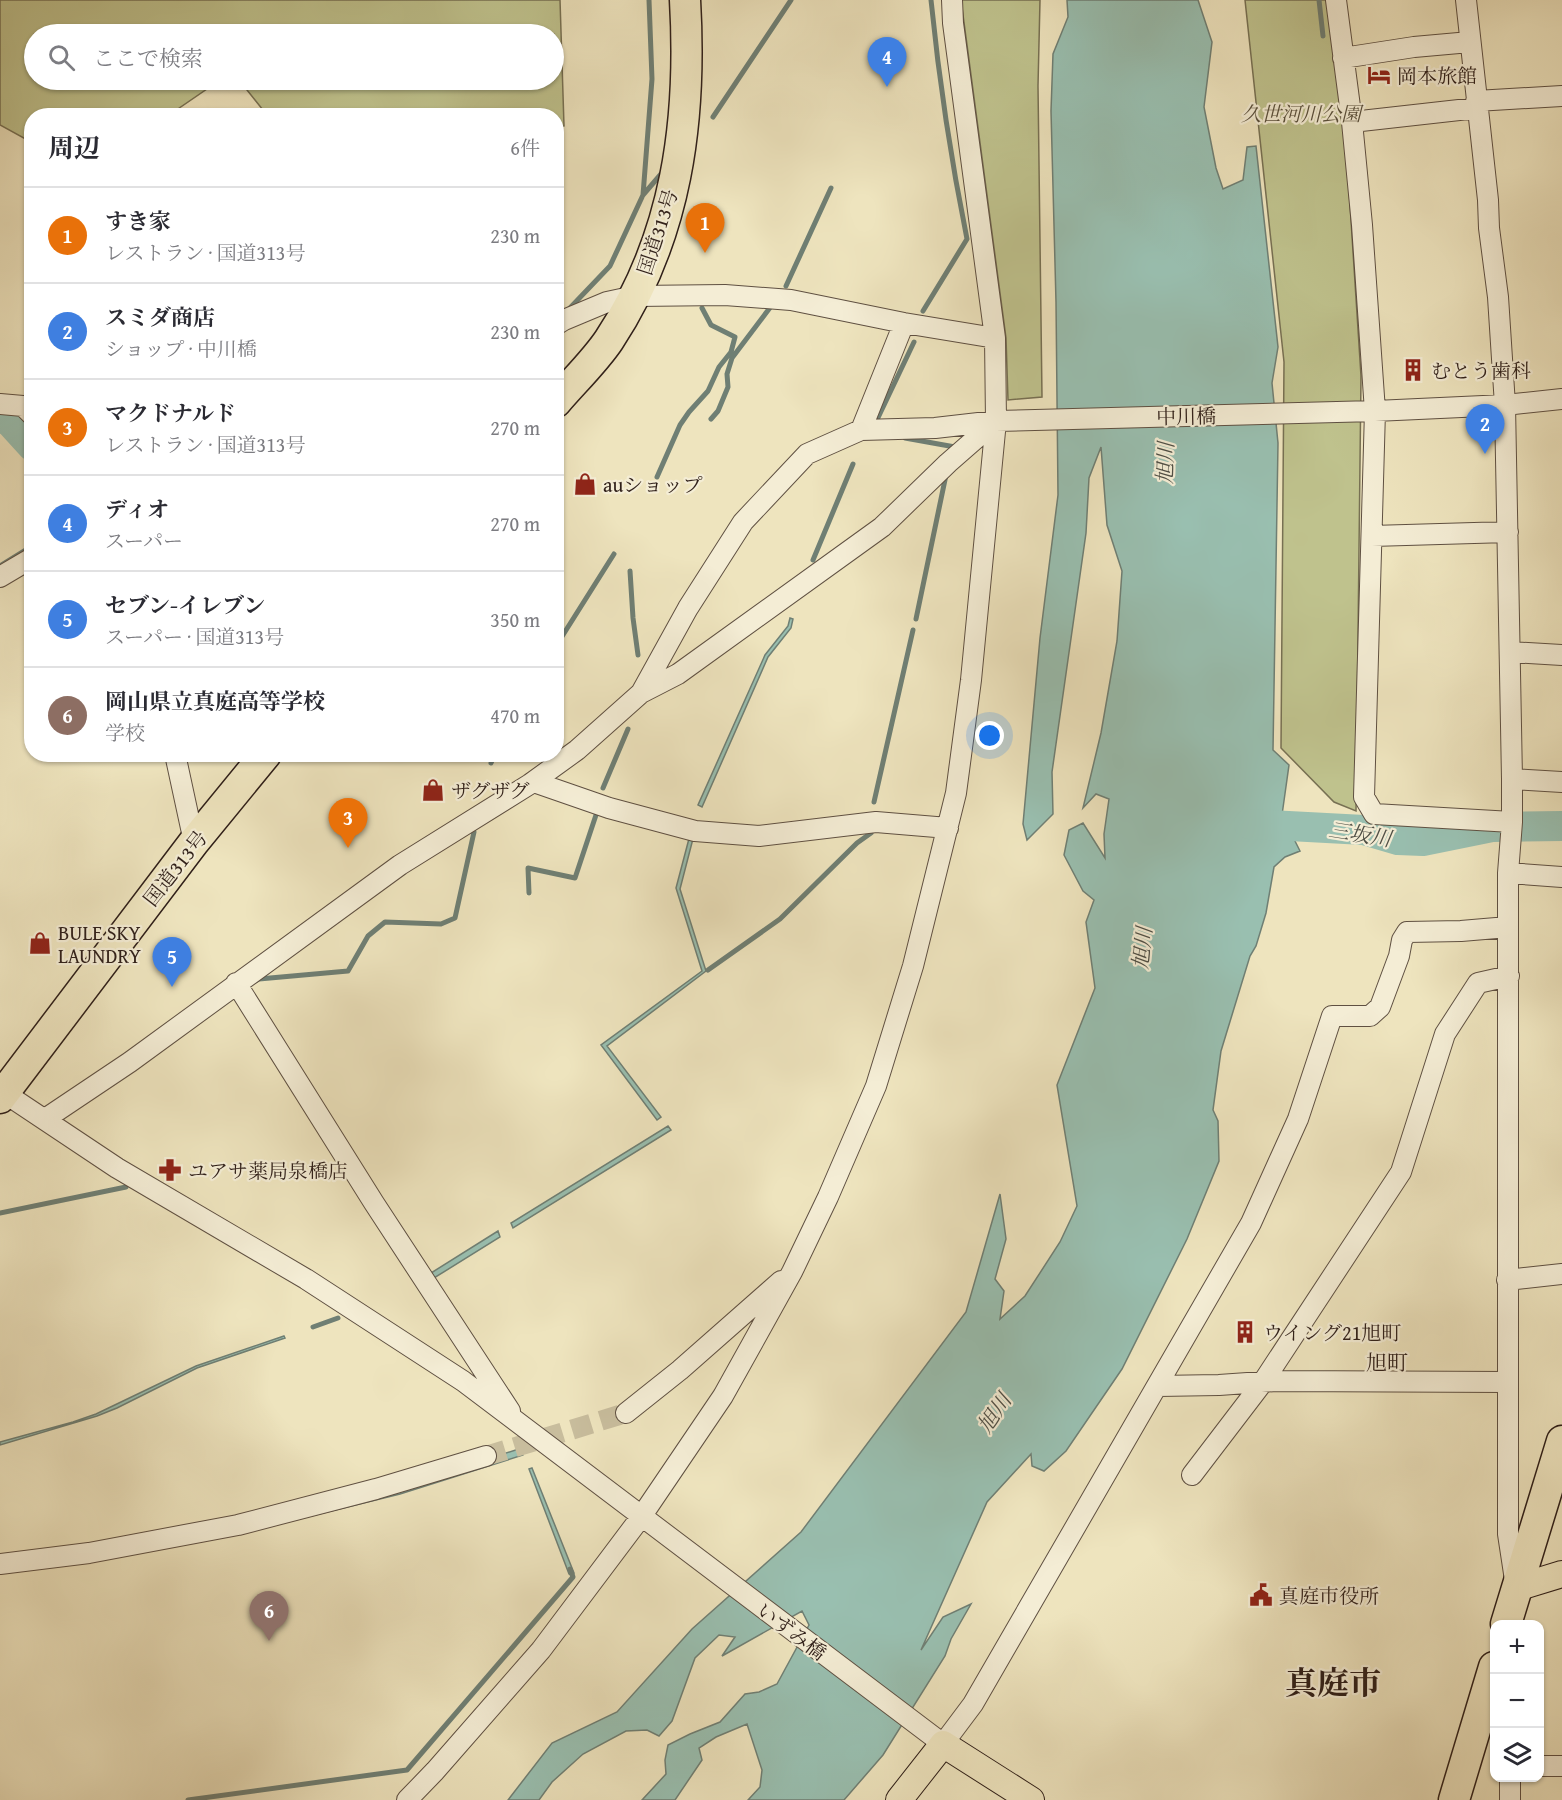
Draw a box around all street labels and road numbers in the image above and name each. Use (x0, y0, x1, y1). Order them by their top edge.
street label: 国道313号 (629, 185, 685, 279)
street label: 中川橋 (1156, 401, 1216, 431)
street label: 国道313号 (136, 824, 214, 912)
street label: いずみ橋 (751, 1595, 833, 1667)

